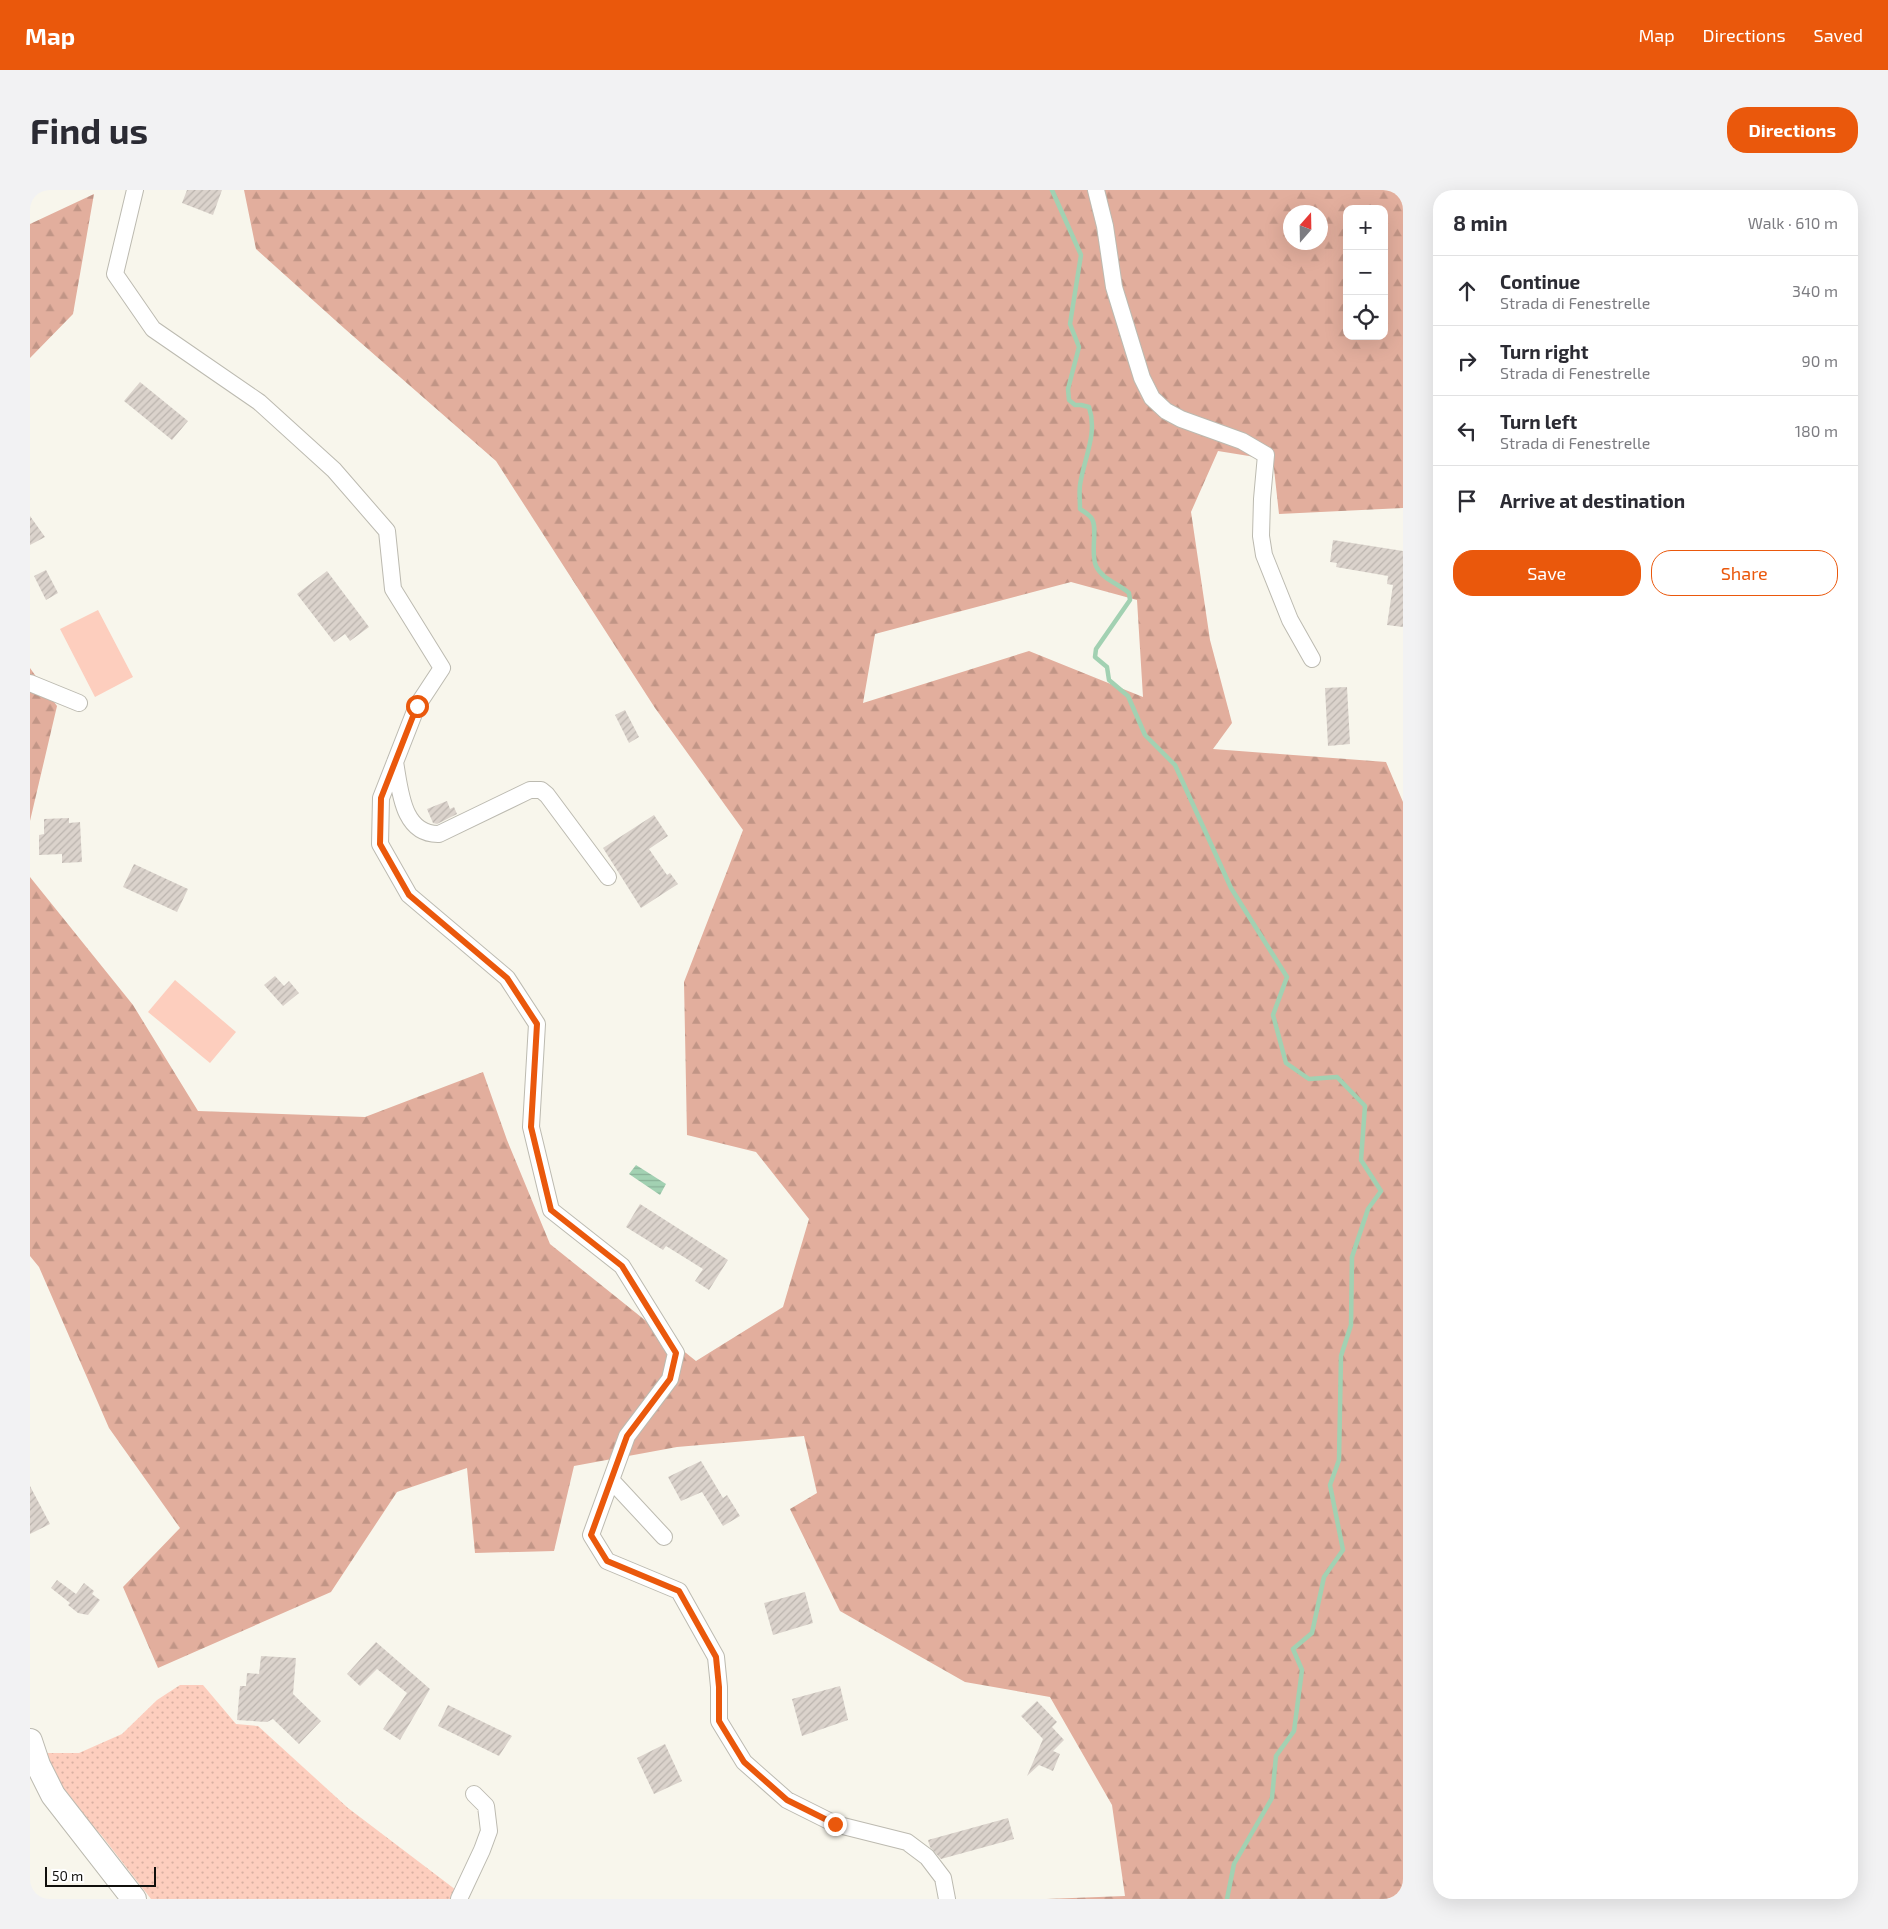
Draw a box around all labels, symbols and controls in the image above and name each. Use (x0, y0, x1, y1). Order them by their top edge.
text: Map (25, 21, 75, 50)
text: Map (1638, 24, 1675, 46)
text: Directions (1703, 24, 1786, 46)
text: Saved (1814, 24, 1863, 46)
button: Directions (1727, 107, 1858, 153)
text: Find us (30, 109, 148, 151)
north arrow (1283, 205, 1328, 250)
map controls (1343, 205, 1388, 340)
button: + (1343, 205, 1388, 250)
text: 8 min (1453, 210, 1508, 235)
text: Walk · 610 m (1748, 213, 1838, 232)
button: − (1343, 250, 1388, 295)
text: Continue (1500, 270, 1580, 293)
icon: ahead (1453, 277, 1481, 305)
text: 340 m (1792, 281, 1838, 300)
text: Strada di Fenestrelle (1500, 293, 1650, 312)
button: locate (1343, 295, 1388, 340)
text: Turn right (1500, 340, 1588, 363)
icon: right (1453, 347, 1481, 375)
text: 90 m (1802, 351, 1838, 370)
text: Strada di Fenestrelle (1500, 363, 1650, 382)
text: Turn left (1500, 410, 1577, 433)
icon: left (1453, 417, 1481, 445)
text: 180 m (1795, 421, 1838, 440)
text: Strada di Fenestrelle (1500, 433, 1650, 452)
icon: arrive (1453, 487, 1481, 515)
text: Arrive at destination (1500, 489, 1685, 512)
button: Save (1453, 550, 1641, 596)
button: Share (1651, 550, 1838, 596)
route start (406, 695, 429, 718)
route end (824, 1813, 847, 1836)
scale bar (45, 1864, 156, 1887)
text: 50 m (52, 1867, 83, 1884)

